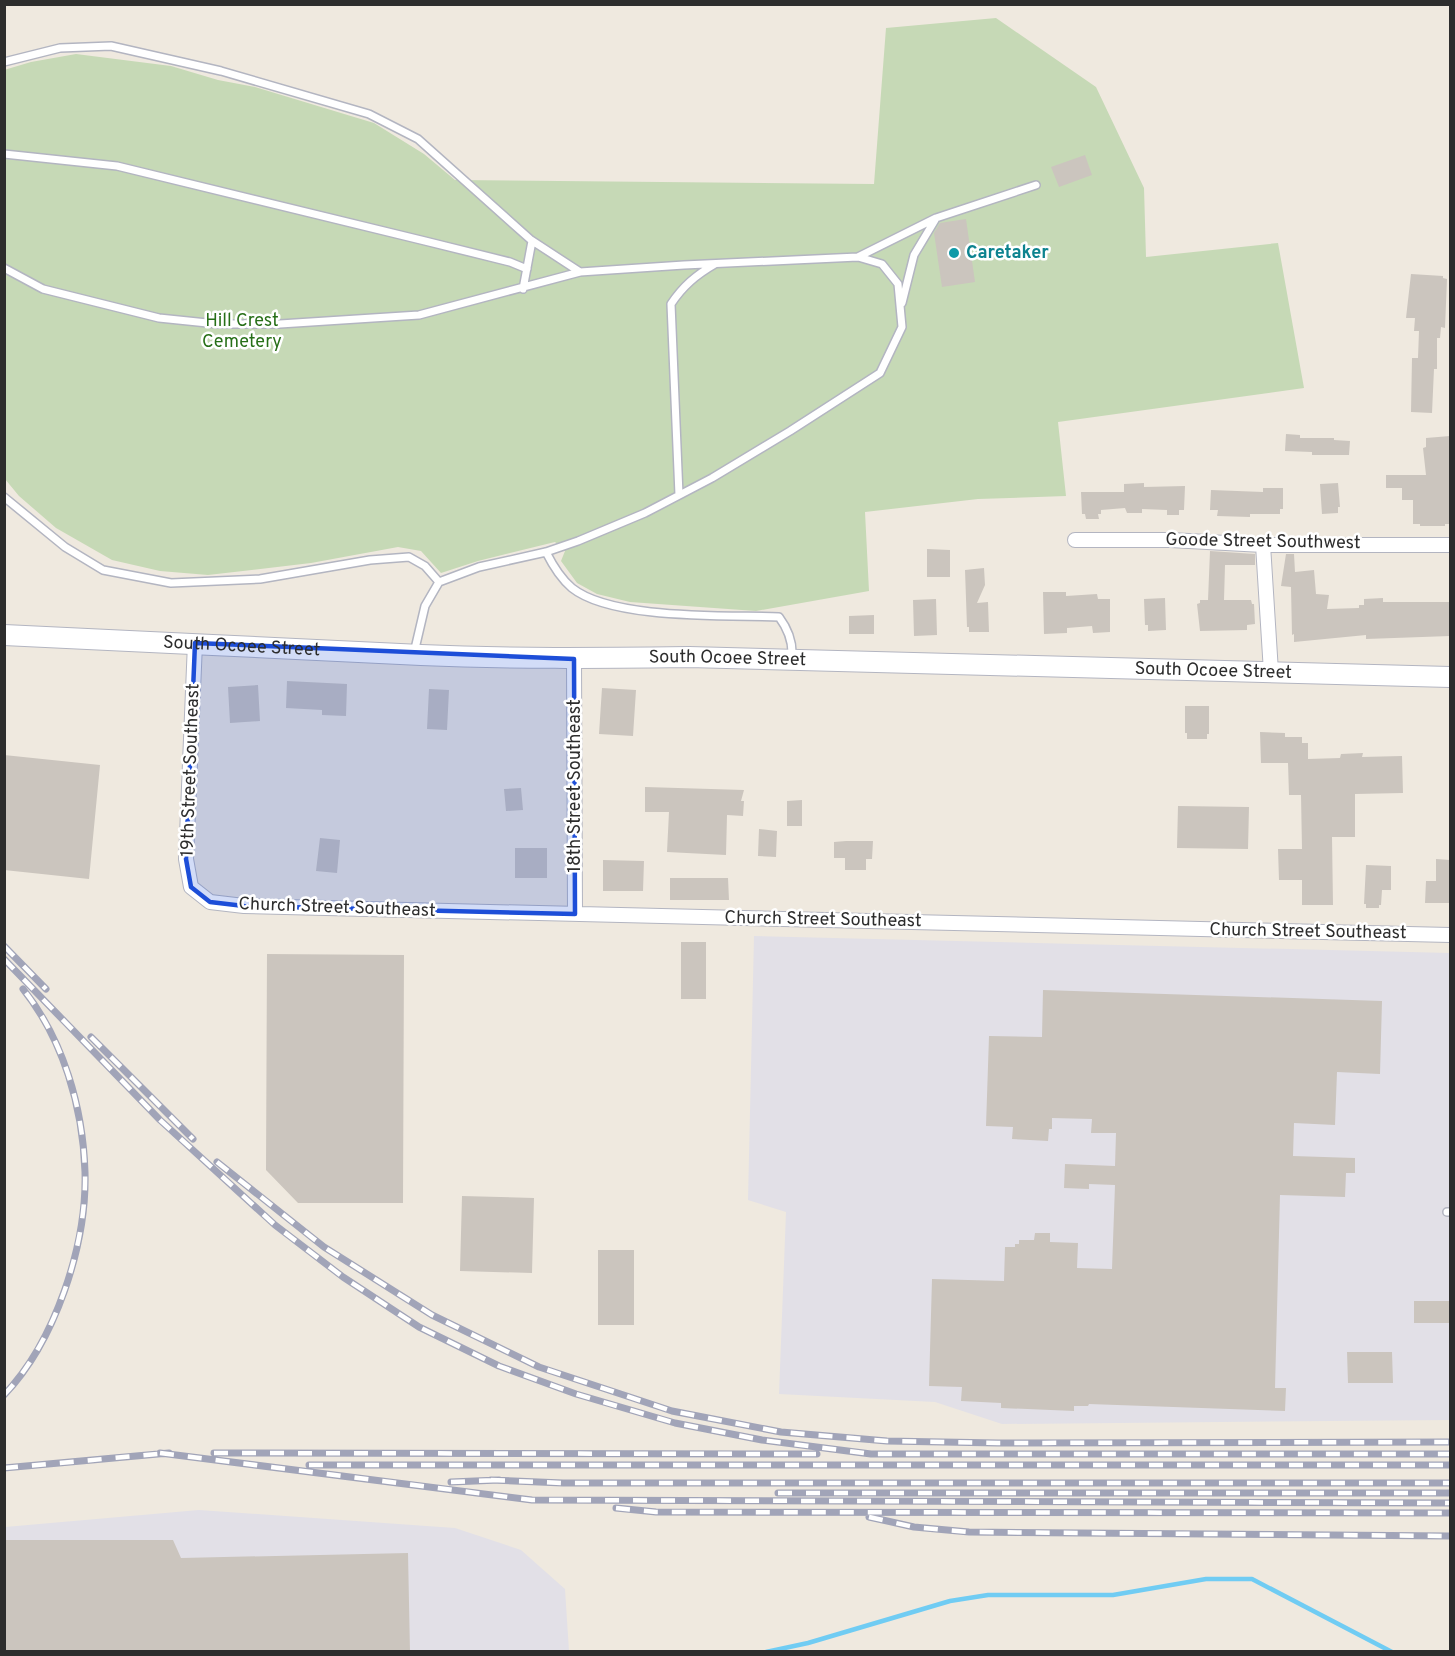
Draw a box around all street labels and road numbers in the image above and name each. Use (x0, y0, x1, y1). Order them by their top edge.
street label: Goode Street Southwest (1165, 529, 1361, 555)
street label: South Ocoee Street (162, 631, 321, 662)
street label: South Ocoee Street (649, 645, 806, 672)
street label: South Ocoee Street (1134, 657, 1292, 684)
street label: 19th Street Southeast (176, 683, 206, 857)
street label: 18th Street Southeast (564, 699, 587, 873)
street label: Church Street Southeast (238, 893, 436, 923)
street label: Church Street Southeast (724, 907, 922, 933)
street label: Church Street Southeast (1209, 919, 1407, 945)

